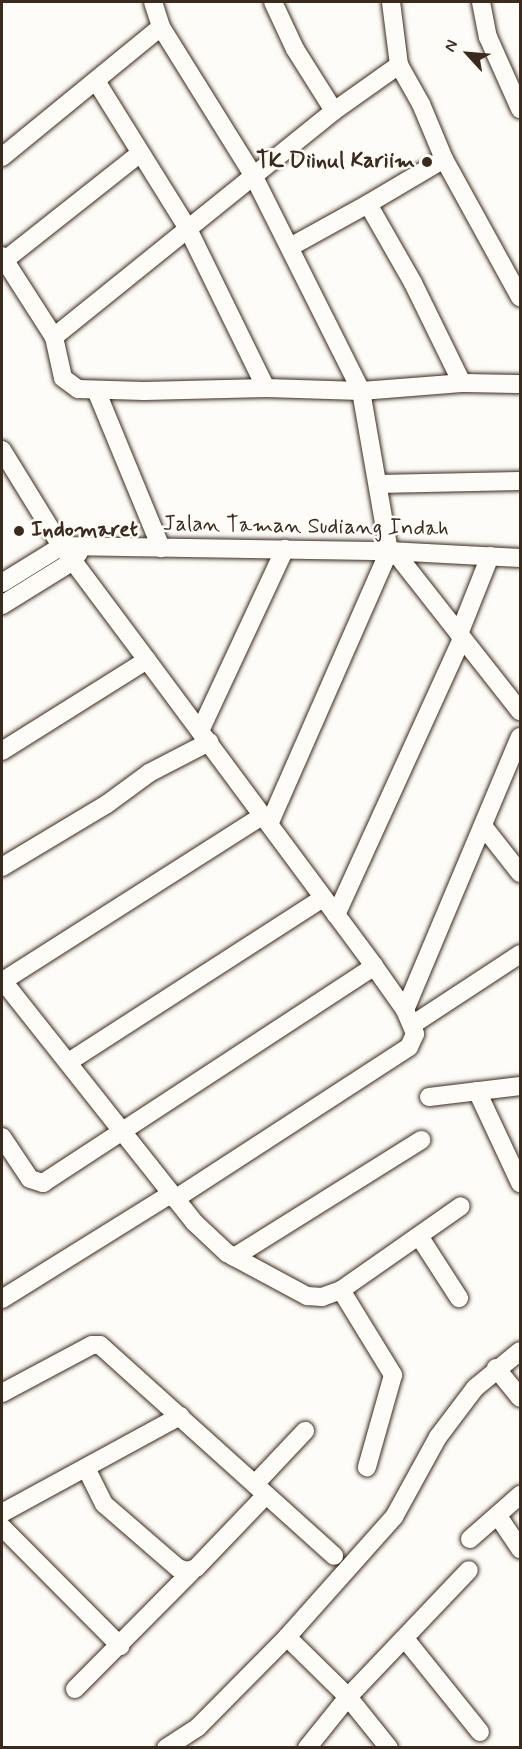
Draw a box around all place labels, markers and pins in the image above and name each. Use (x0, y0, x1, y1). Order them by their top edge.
place label: TK Diinul Kariim (251, 149, 415, 175)
marker: TK Diinul Kariim (420, 155, 434, 169)
place label: Indomaret (31, 518, 138, 544)
marker: Indomaret (12, 524, 26, 538)

